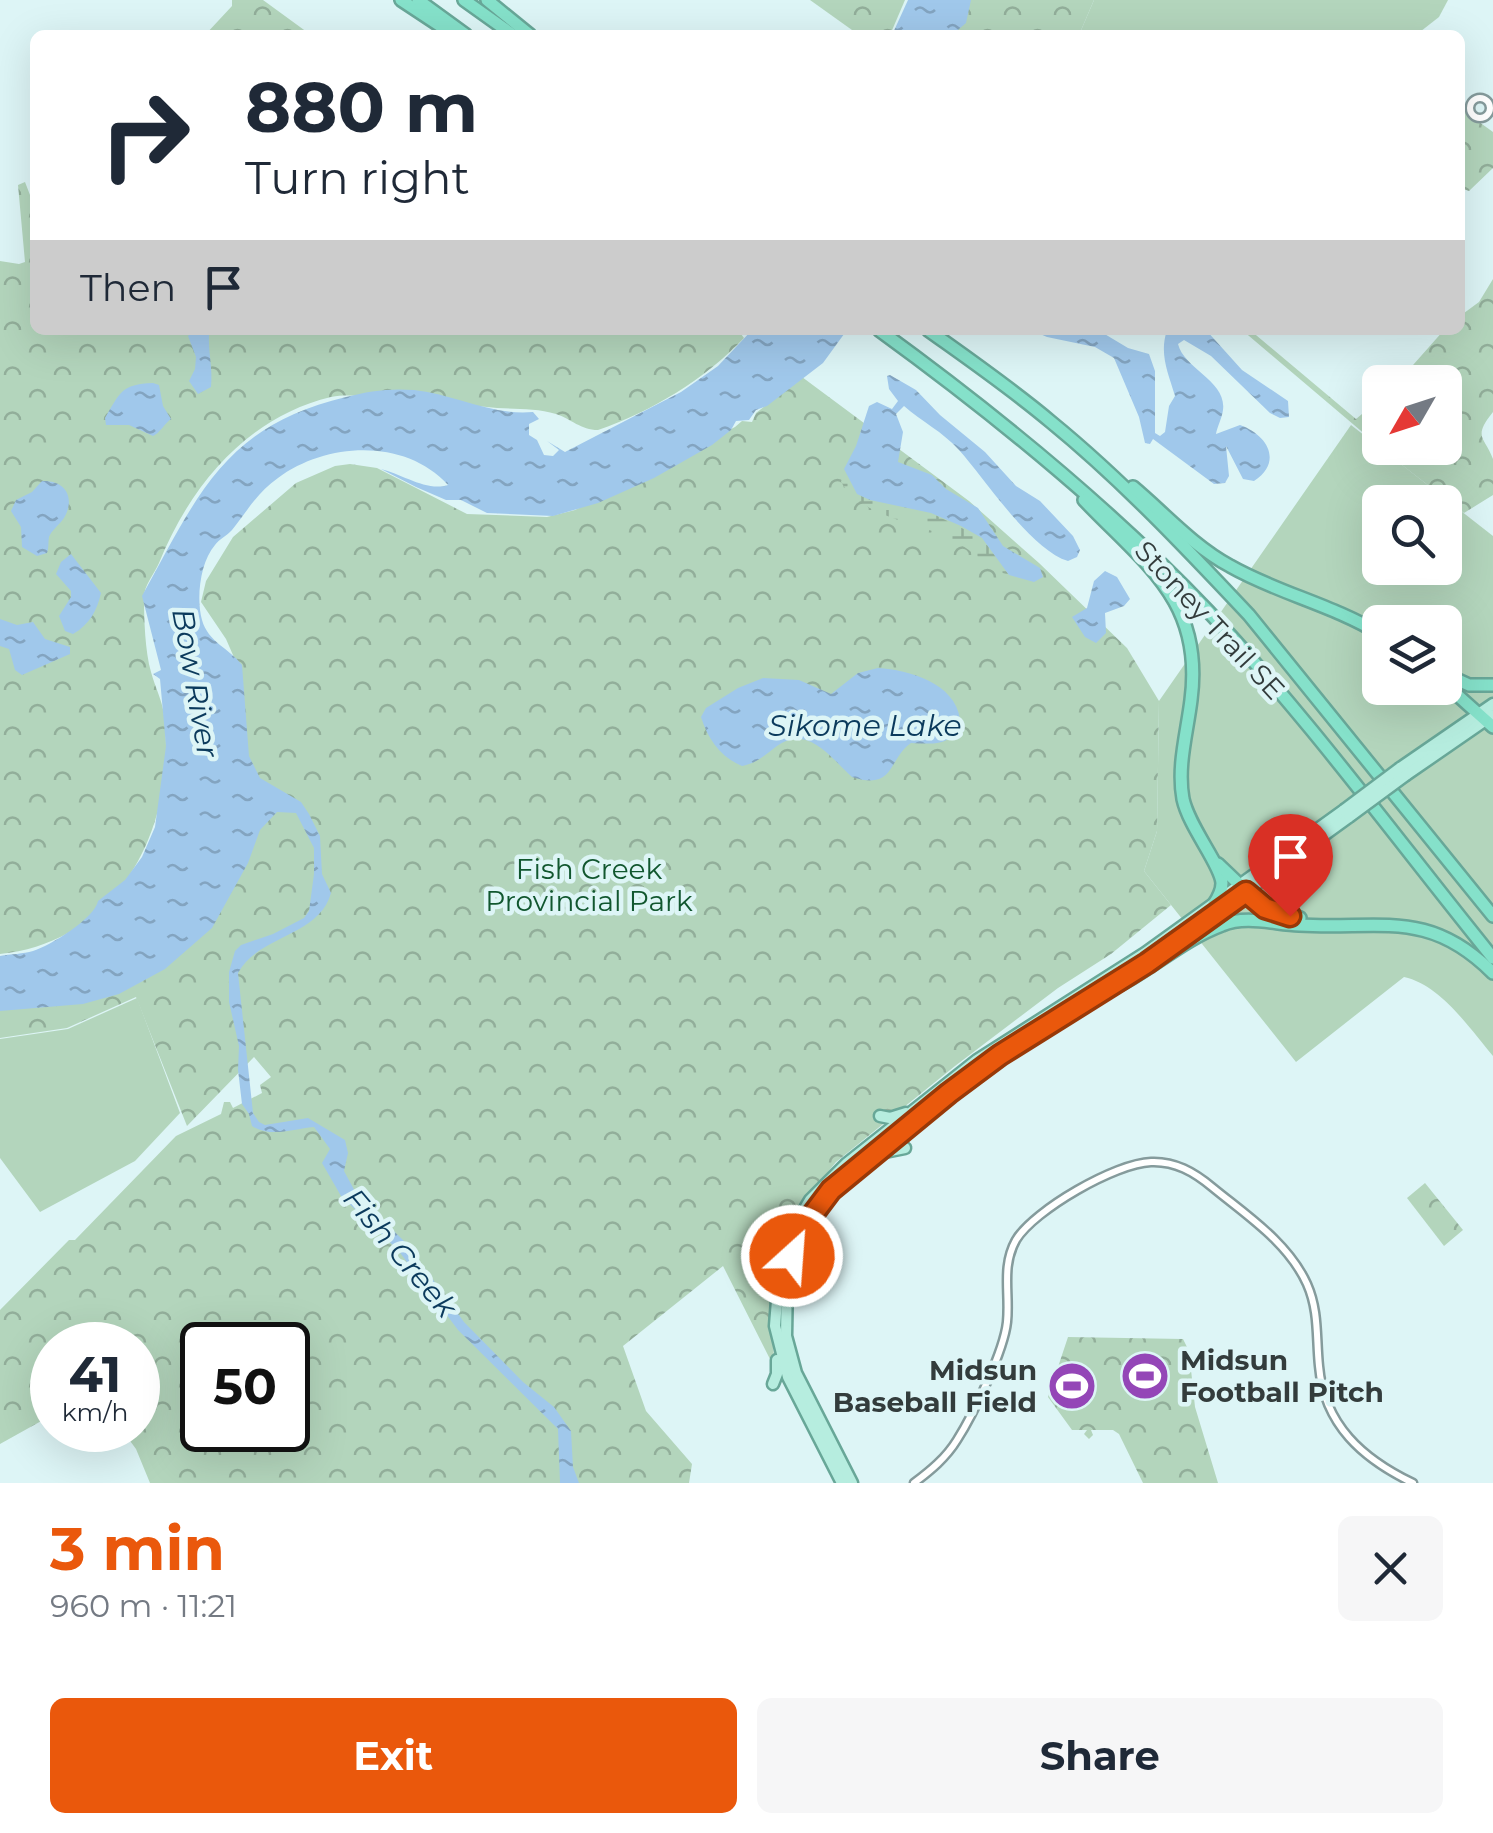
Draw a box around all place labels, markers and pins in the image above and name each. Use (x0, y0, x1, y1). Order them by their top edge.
pin (1248, 814, 1333, 917)
place label: Midsun Football Pitch (1180, 1343, 1384, 1409)
sports icon: Midsun Football Pitch (1119, 1350, 1171, 1402)
place label: Midsun Baseball Field (833, 1353, 1037, 1419)
sports icon: Midsun Baseball Field (1046, 1360, 1098, 1412)

